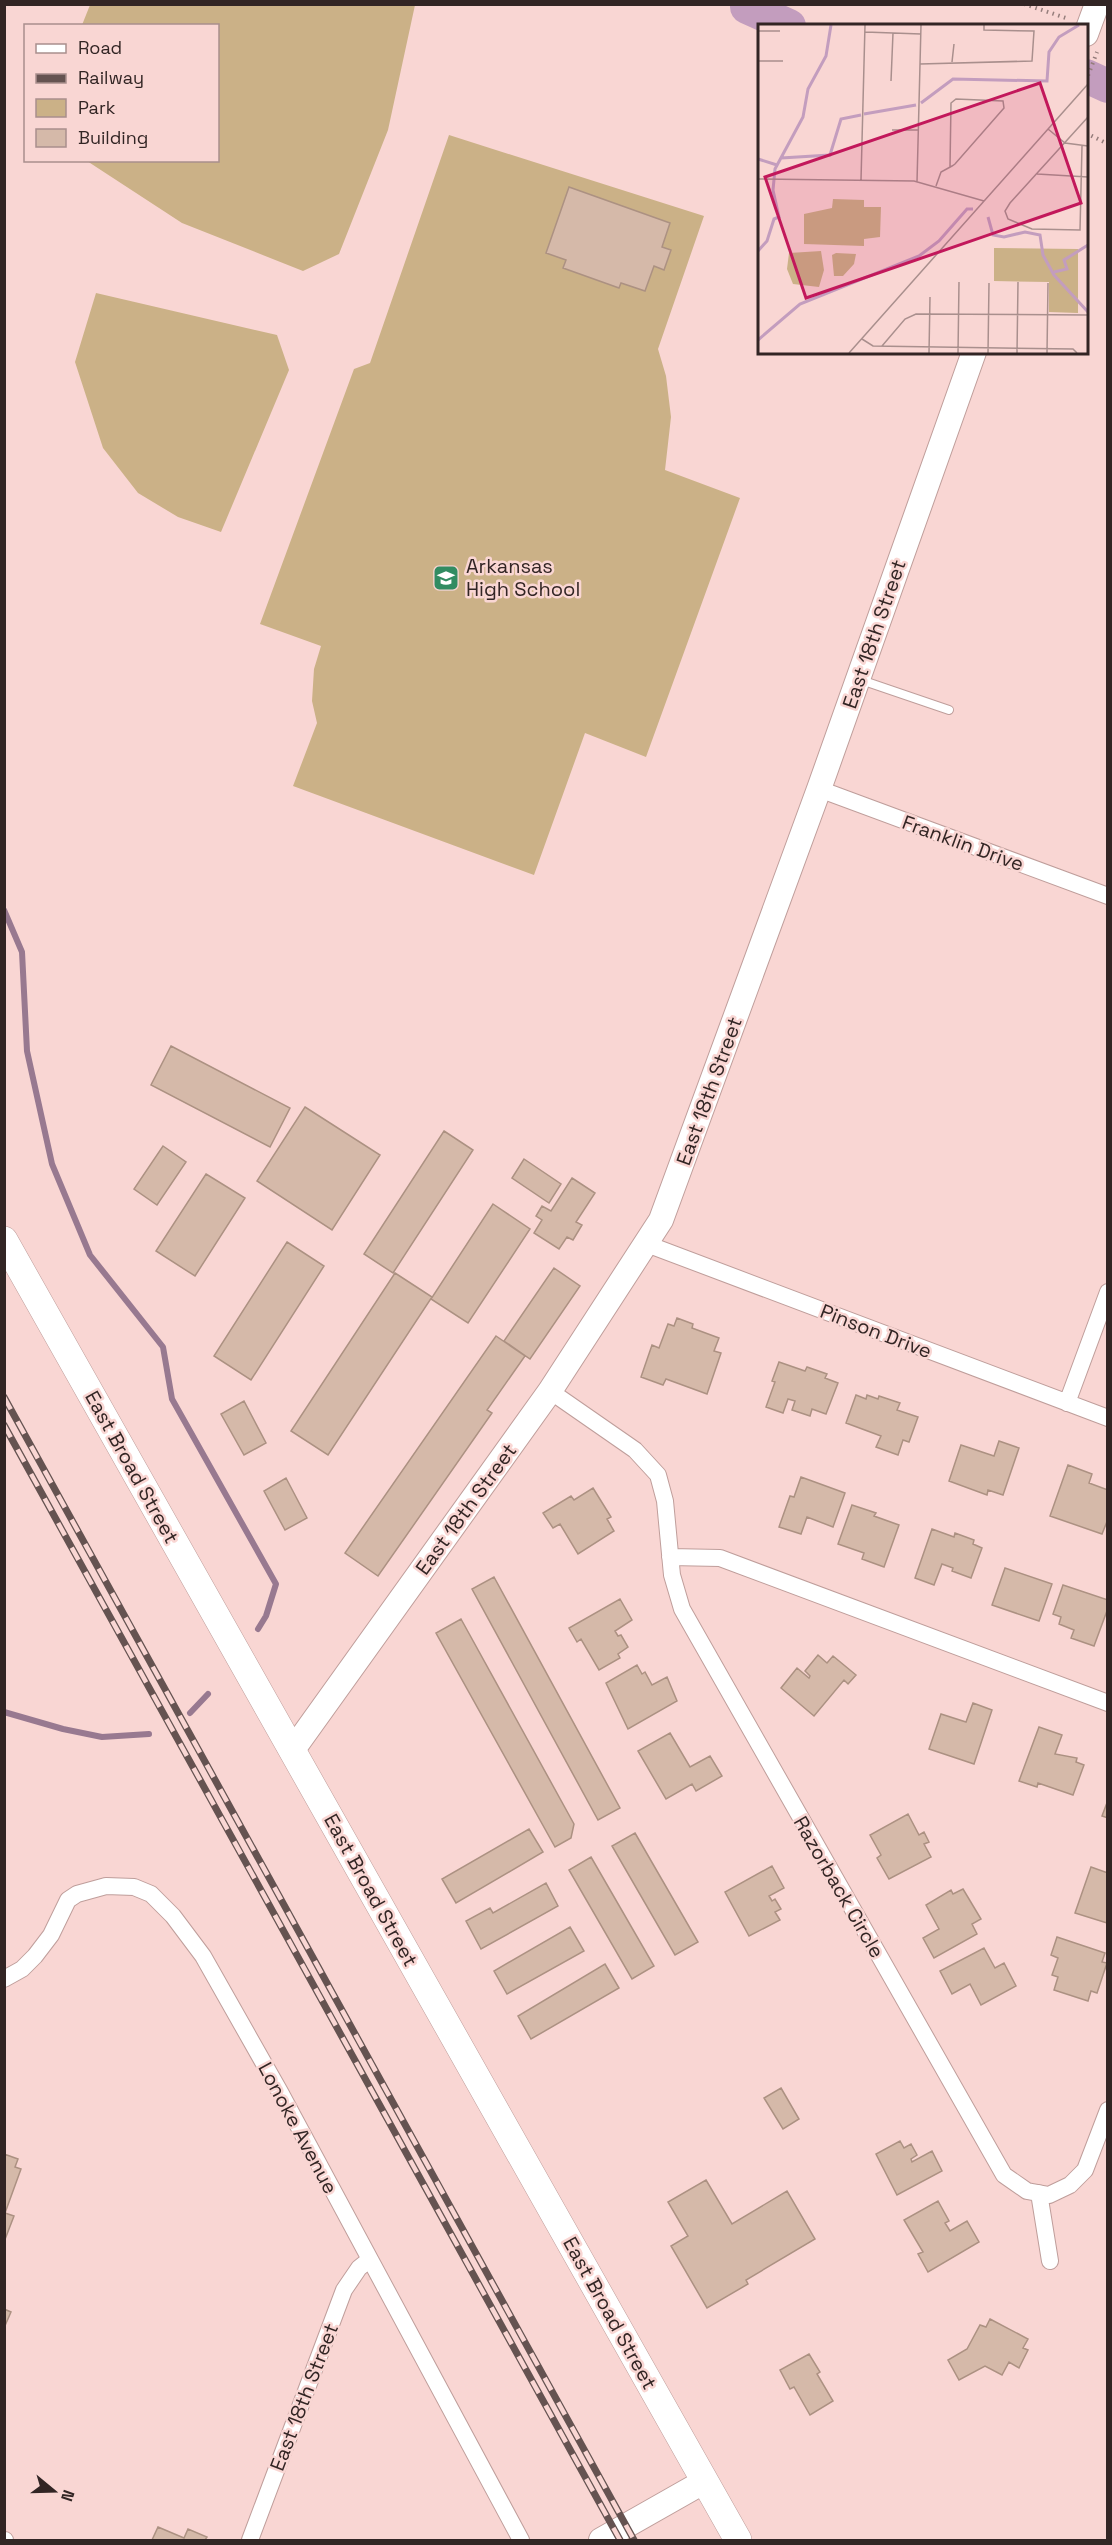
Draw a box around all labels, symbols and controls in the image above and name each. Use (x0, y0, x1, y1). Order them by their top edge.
legend (24, 24, 219, 162)
inset map (758, 24, 1088, 354)
text: Road (78, 36, 122, 59)
text: Railway (78, 66, 144, 89)
text: Park (78, 96, 116, 119)
text: Building (78, 126, 148, 149)
place label: Arkansas High School (466, 553, 580, 602)
street label: East 18th Street (836, 556, 912, 712)
school or university icon: Arkansas High School (431, 563, 461, 593)
street label: Franklin Drive (899, 809, 1027, 877)
street label: East 18th Street (670, 1013, 748, 1169)
street label: Pinson Drive (817, 1298, 935, 1364)
street label: East Broad Street (79, 1386, 185, 1548)
street label: East 18th Street (410, 1438, 522, 1580)
street label: East Broad Street (318, 1809, 424, 1971)
street label: Razorback Circle (788, 1811, 890, 1963)
street label: Lonoke Avenue (252, 2058, 344, 2198)
street label: East Broad Street (557, 2232, 663, 2394)
street label: East 18th Street (264, 2320, 344, 2474)
north arrow (24, 2461, 84, 2521)
text: N (56, 2487, 79, 2504)

